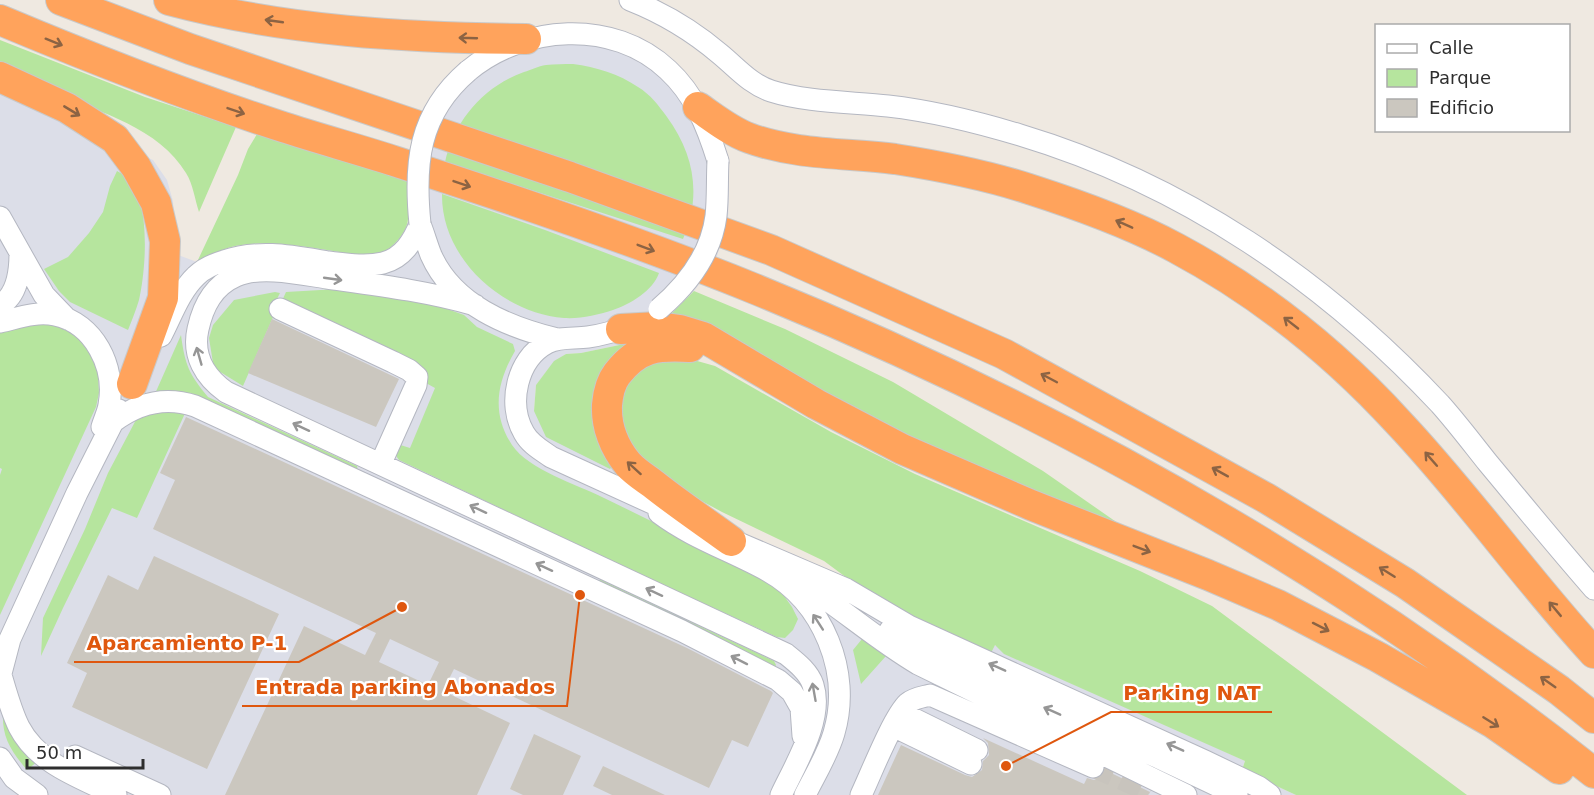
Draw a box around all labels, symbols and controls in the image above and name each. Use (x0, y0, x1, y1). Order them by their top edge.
one-way arrow (264, 15, 284, 26)
legend (1375, 24, 1570, 132)
one-way arrow (458, 32, 478, 43)
one-way arrow (44, 37, 63, 48)
text: Calle (1429, 37, 1474, 58)
text: Parque (1429, 67, 1491, 88)
text: Edificio (1429, 97, 1494, 118)
one-way arrow (63, 106, 80, 118)
one-way arrow (227, 106, 245, 117)
one-way arrow (452, 179, 471, 190)
one-way arrow (1115, 218, 1133, 230)
one-way arrow (636, 243, 655, 254)
one-way arrow (323, 273, 343, 284)
one-way arrow (1284, 317, 1300, 330)
one-way arrow (193, 347, 204, 366)
one-way arrow (1040, 372, 1058, 383)
one-way arrow (293, 420, 311, 432)
one-way arrow (1424, 452, 1438, 467)
one-way arrow (627, 461, 642, 475)
one-way arrow (1211, 466, 1229, 477)
one-way arrow (470, 502, 488, 514)
one-way arrow (1132, 544, 1151, 555)
one-way arrow (535, 561, 553, 572)
one-way arrow (1379, 565, 1396, 577)
one-way arrow (646, 586, 664, 598)
one-way arrow (1549, 601, 1562, 617)
one-way arrow (812, 614, 824, 631)
one-way arrow (1311, 622, 1329, 634)
callout: Aparcamiento P-1 (74, 624, 299, 662)
text: Aparcamiento P-1 (87, 631, 287, 655)
one-way arrow (730, 654, 748, 665)
one-way arrow (989, 661, 1007, 672)
callout: Entrada parking Abonados (242, 668, 567, 706)
callout: Parking NAT (1111, 674, 1272, 712)
text: Entrada parking Abonados (255, 675, 555, 699)
one-way arrow (1540, 676, 1556, 688)
text: Parking NAT (1123, 681, 1261, 705)
one-way arrow (808, 683, 819, 703)
one-way arrow (1044, 705, 1062, 716)
one-way arrow (1482, 717, 1499, 729)
scale bar (27, 732, 142, 770)
one-way arrow (1167, 741, 1185, 753)
text: 50 m (36, 742, 82, 763)

